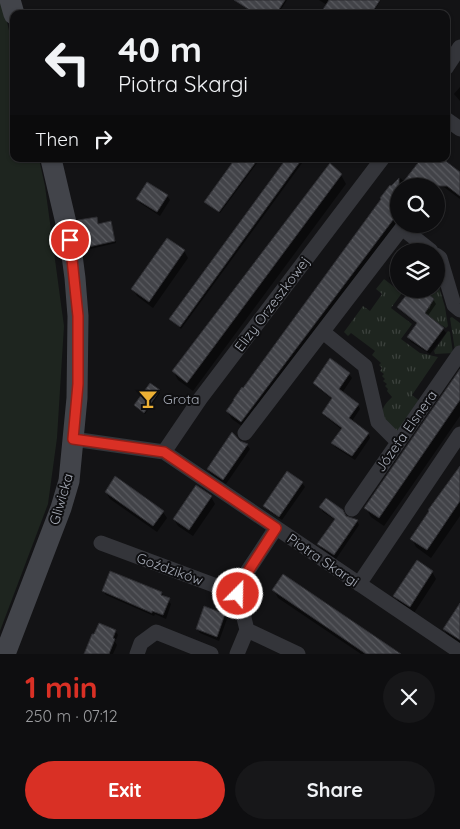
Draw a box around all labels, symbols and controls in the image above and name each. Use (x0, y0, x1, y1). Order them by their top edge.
text: 40 m (118, 27, 202, 71)
icon: left (35, 30, 100, 95)
text: Piotra Skargi (118, 70, 248, 98)
icon: right (89, 125, 117, 153)
text: Then (35, 127, 79, 151)
map controls (390, 178, 445, 298)
button: search (390, 178, 445, 233)
pin (49, 219, 91, 261)
icon: arrive (56, 226, 84, 254)
button: layers (390, 243, 445, 298)
street label: Elizy Orzeszkowej (230, 253, 314, 355)
street label: Józefa Elsnera (371, 387, 441, 475)
bar icon: Grota (137, 388, 159, 410)
place label: Grota (163, 390, 200, 408)
street label: Gliwicka (45, 471, 77, 527)
street label: Piotra Skargi (284, 529, 362, 591)
street label: Goździków (134, 549, 206, 590)
position arrow (211, 567, 263, 619)
text: 1 min (25, 668, 98, 706)
button: close (383, 671, 435, 723)
text: 250 m · 07:12 (25, 706, 118, 726)
button: Exit (25, 761, 225, 819)
button: Share (235, 761, 435, 819)

